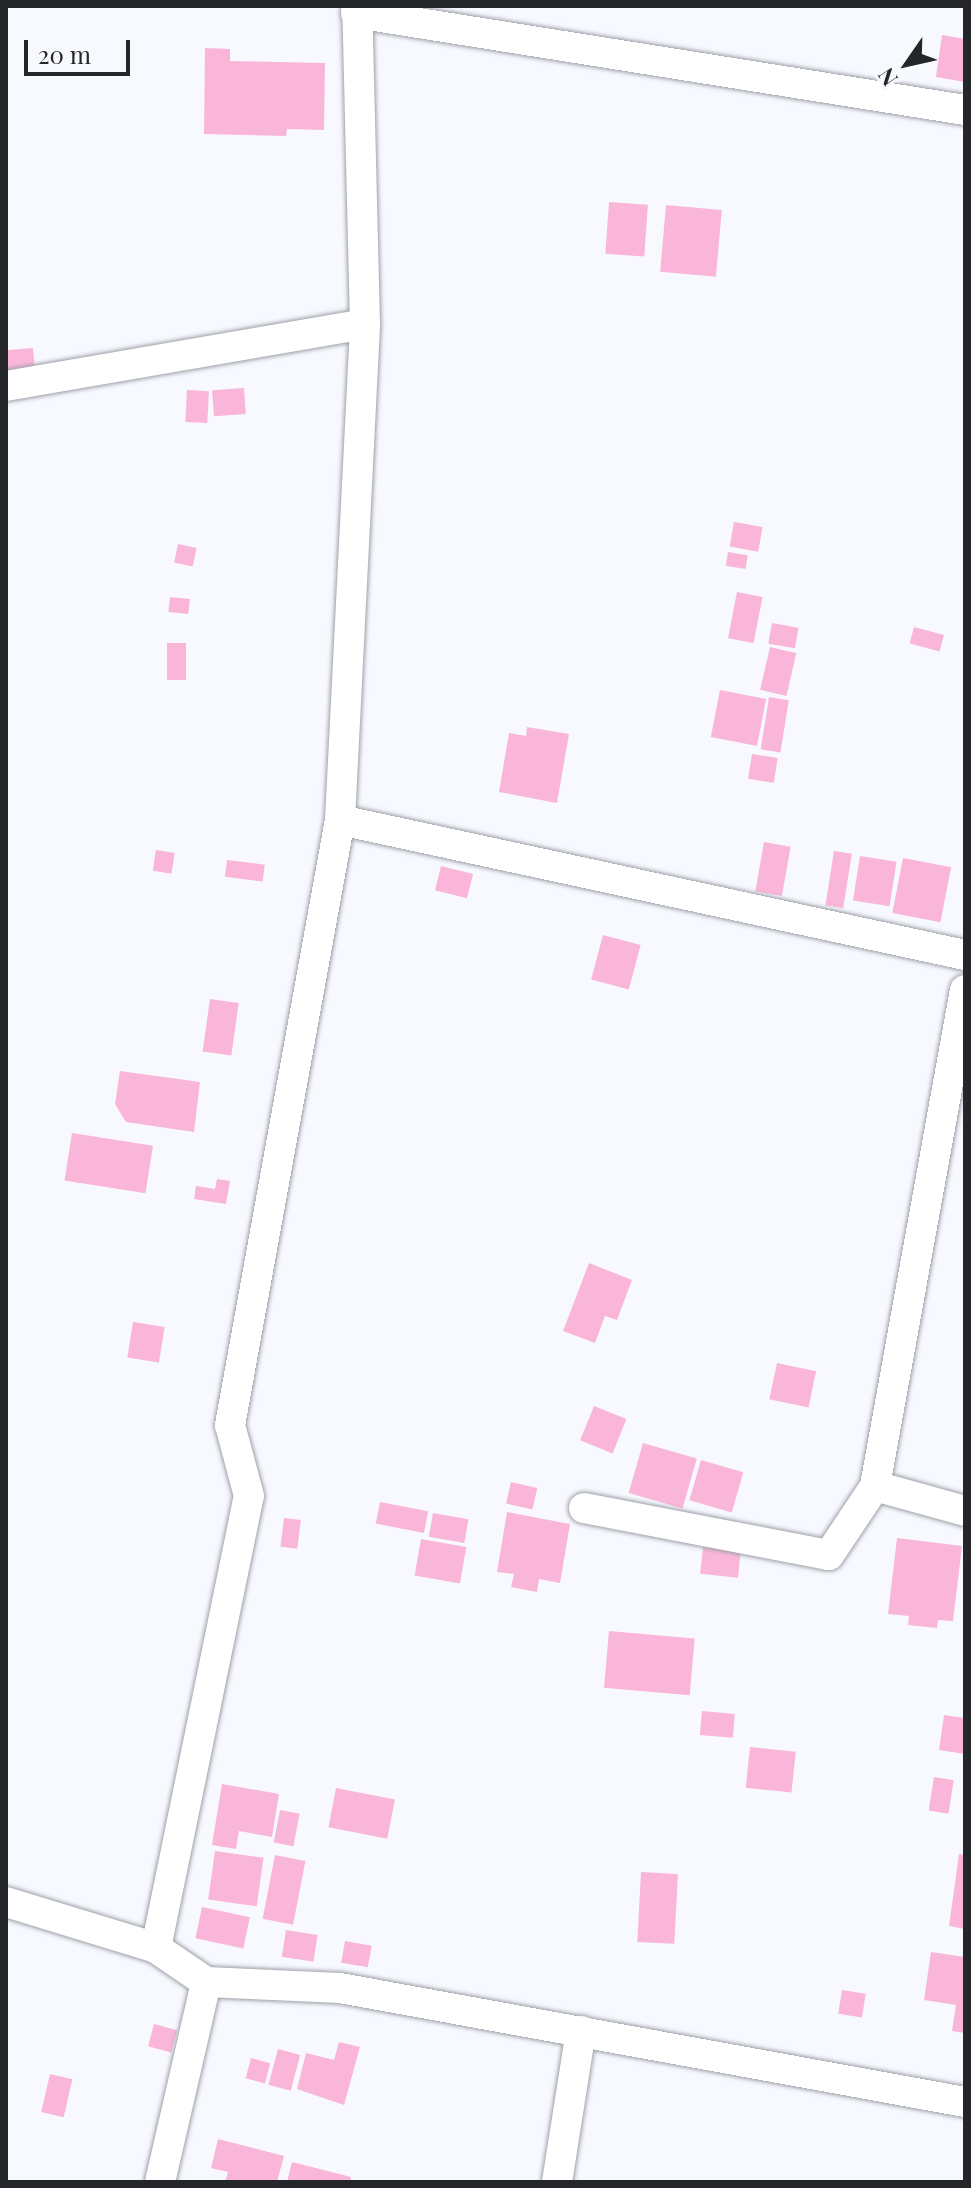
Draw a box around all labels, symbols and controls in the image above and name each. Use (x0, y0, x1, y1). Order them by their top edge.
scale bar (28, 24, 134, 74)
north arrow (867, 24, 947, 104)
text: 20 m (38, 38, 91, 70)
text: N (870, 62, 904, 92)

